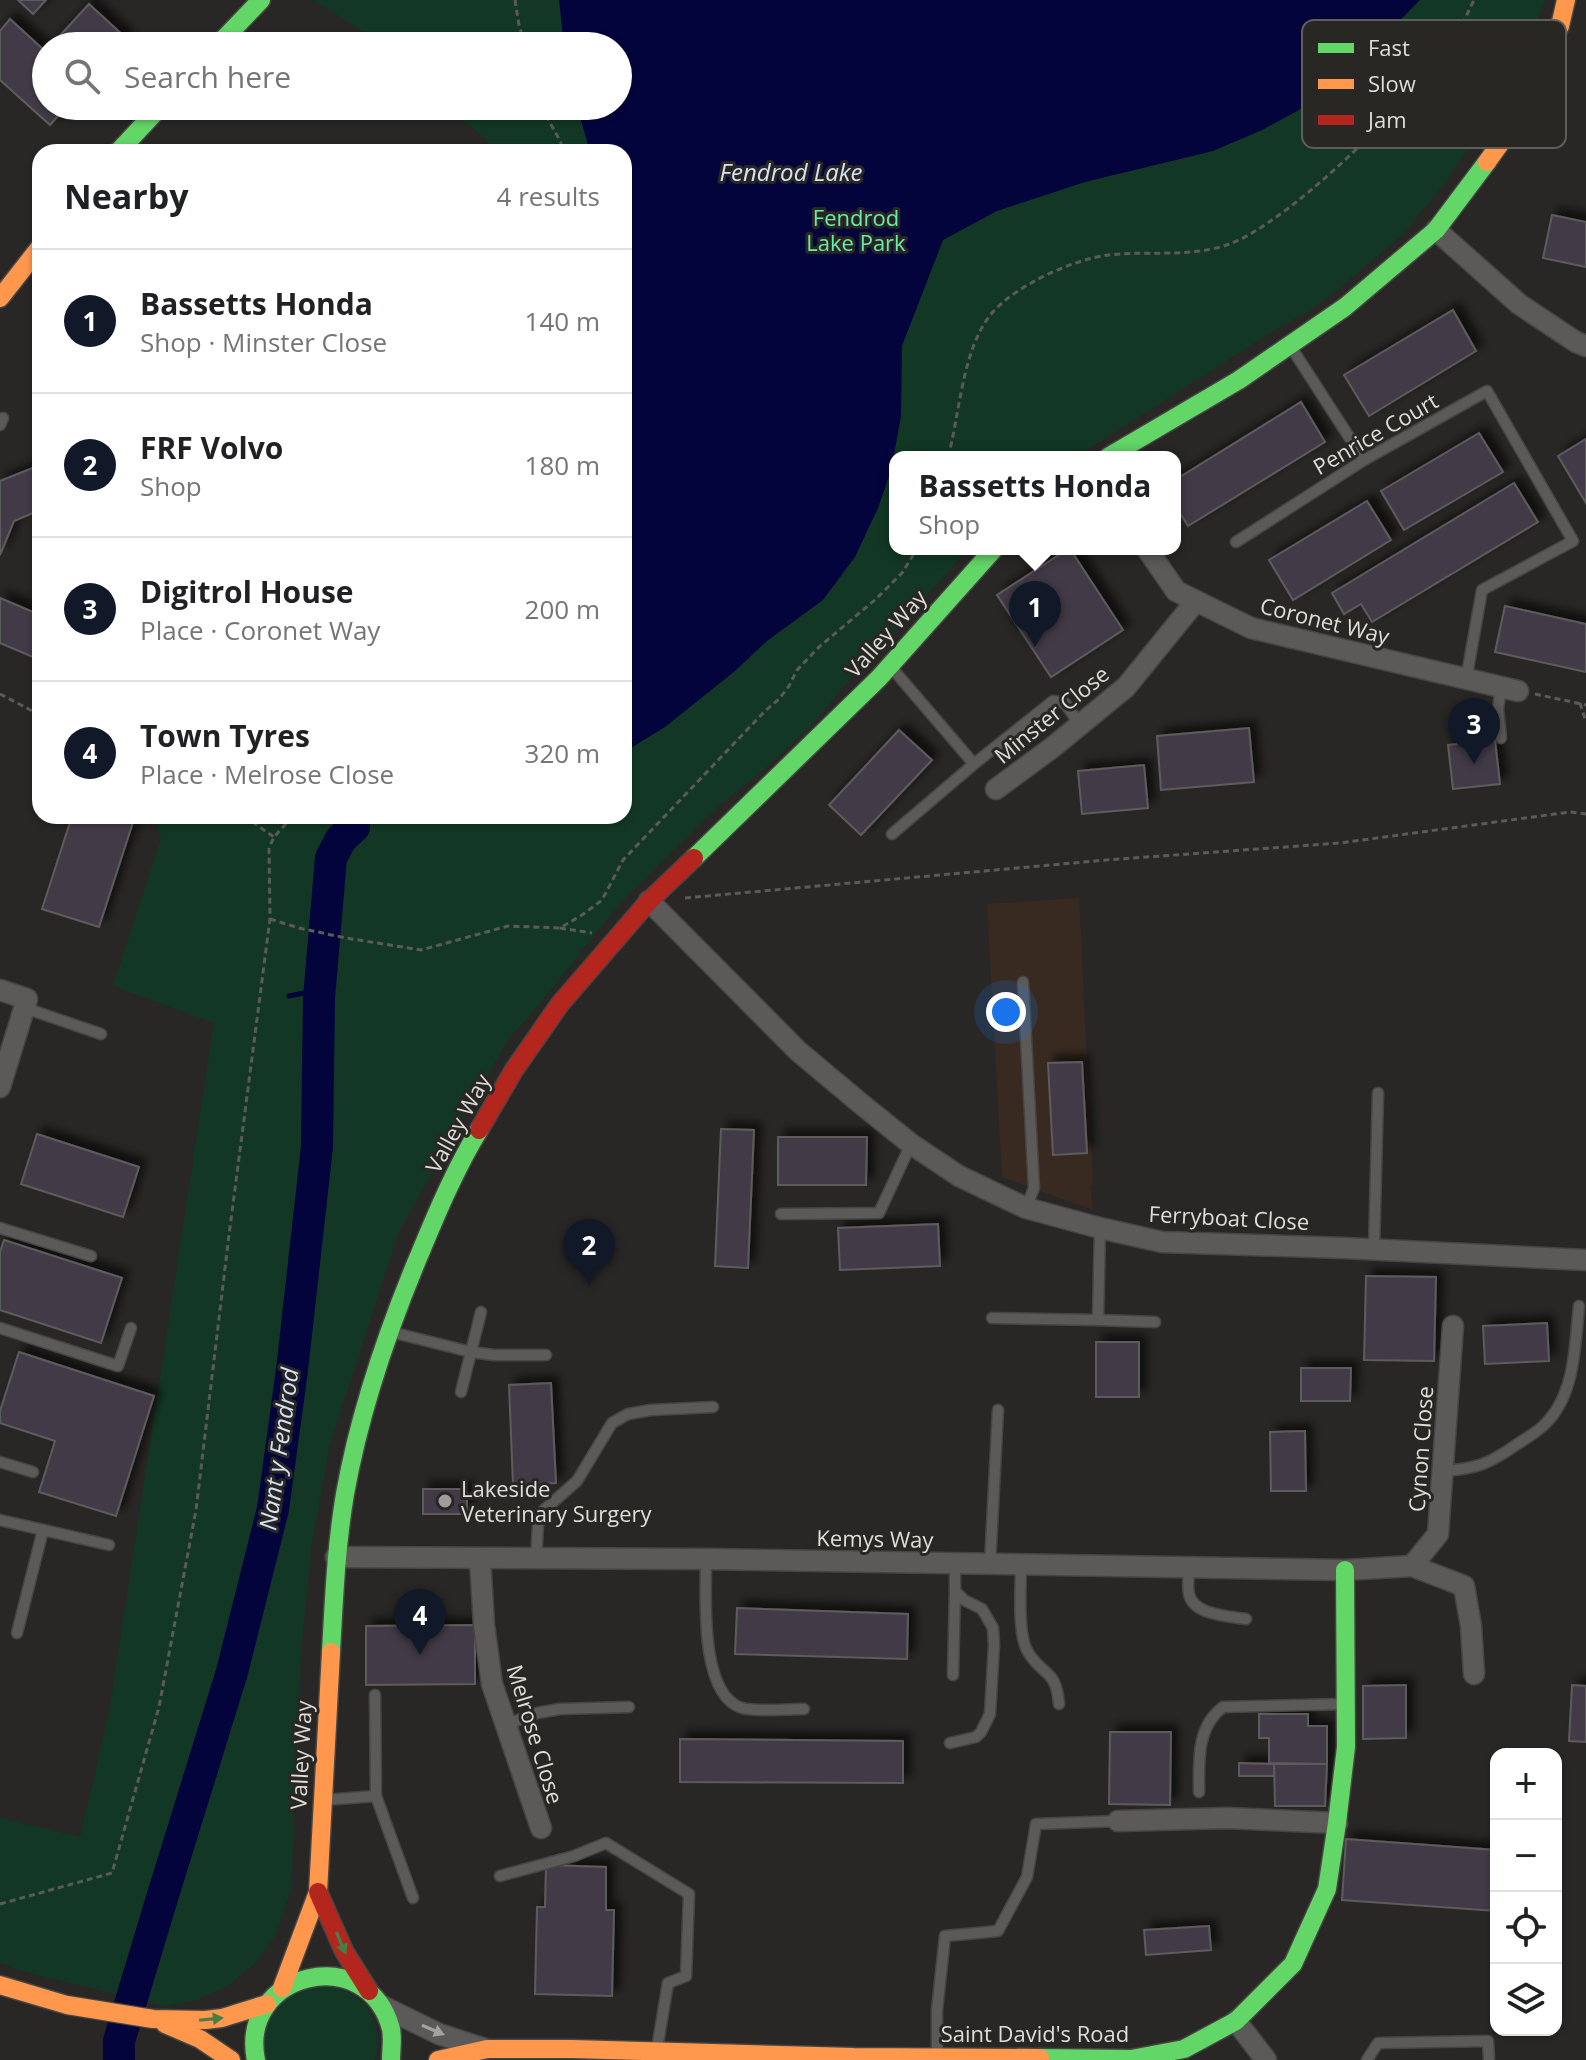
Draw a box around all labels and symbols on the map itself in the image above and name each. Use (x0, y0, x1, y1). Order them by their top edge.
legend (1302, 20, 1566, 148)
text: Fast (1368, 32, 1410, 62)
text: Slow (1368, 68, 1416, 98)
text: Jam (1366, 104, 1407, 134)
water label: Fendrod Lake (720, 155, 863, 188)
park label: Fendrod Lake Park (806, 202, 906, 257)
street label: Penrice Court (1307, 385, 1443, 481)
pin: 1 (1009, 581, 1061, 647)
street label: Valley Way (837, 582, 933, 684)
street label: Coronet Way (1257, 589, 1394, 651)
street label: Minster Close (987, 658, 1115, 770)
pin: 3 (1448, 698, 1500, 764)
your location (986, 992, 1026, 1032)
street label: Valley Way (417, 1067, 497, 1178)
street label: Ferryboat Close (1148, 1198, 1310, 1236)
pin: 2 (563, 1219, 615, 1285)
water label: Nant y Fendrod (250, 1365, 306, 1532)
street label: Cynon Close (1401, 1385, 1439, 1513)
place label: Lakeside Veterinary Surgery (461, 1473, 652, 1528)
marker: Lakeside Veterinary Surgery (436, 1492, 454, 1510)
street label: Kemys Way (816, 1522, 935, 1554)
pin: 4 (394, 1589, 446, 1655)
street label: Melrose Close (501, 1661, 571, 1807)
street label: Valley Way (282, 1699, 318, 1810)
one-way arrow (335, 1931, 348, 1955)
one-way arrow (199, 2012, 224, 2025)
street label: Saint David's Road (941, 2018, 1129, 2048)
one-way arrow (421, 2024, 445, 2037)

